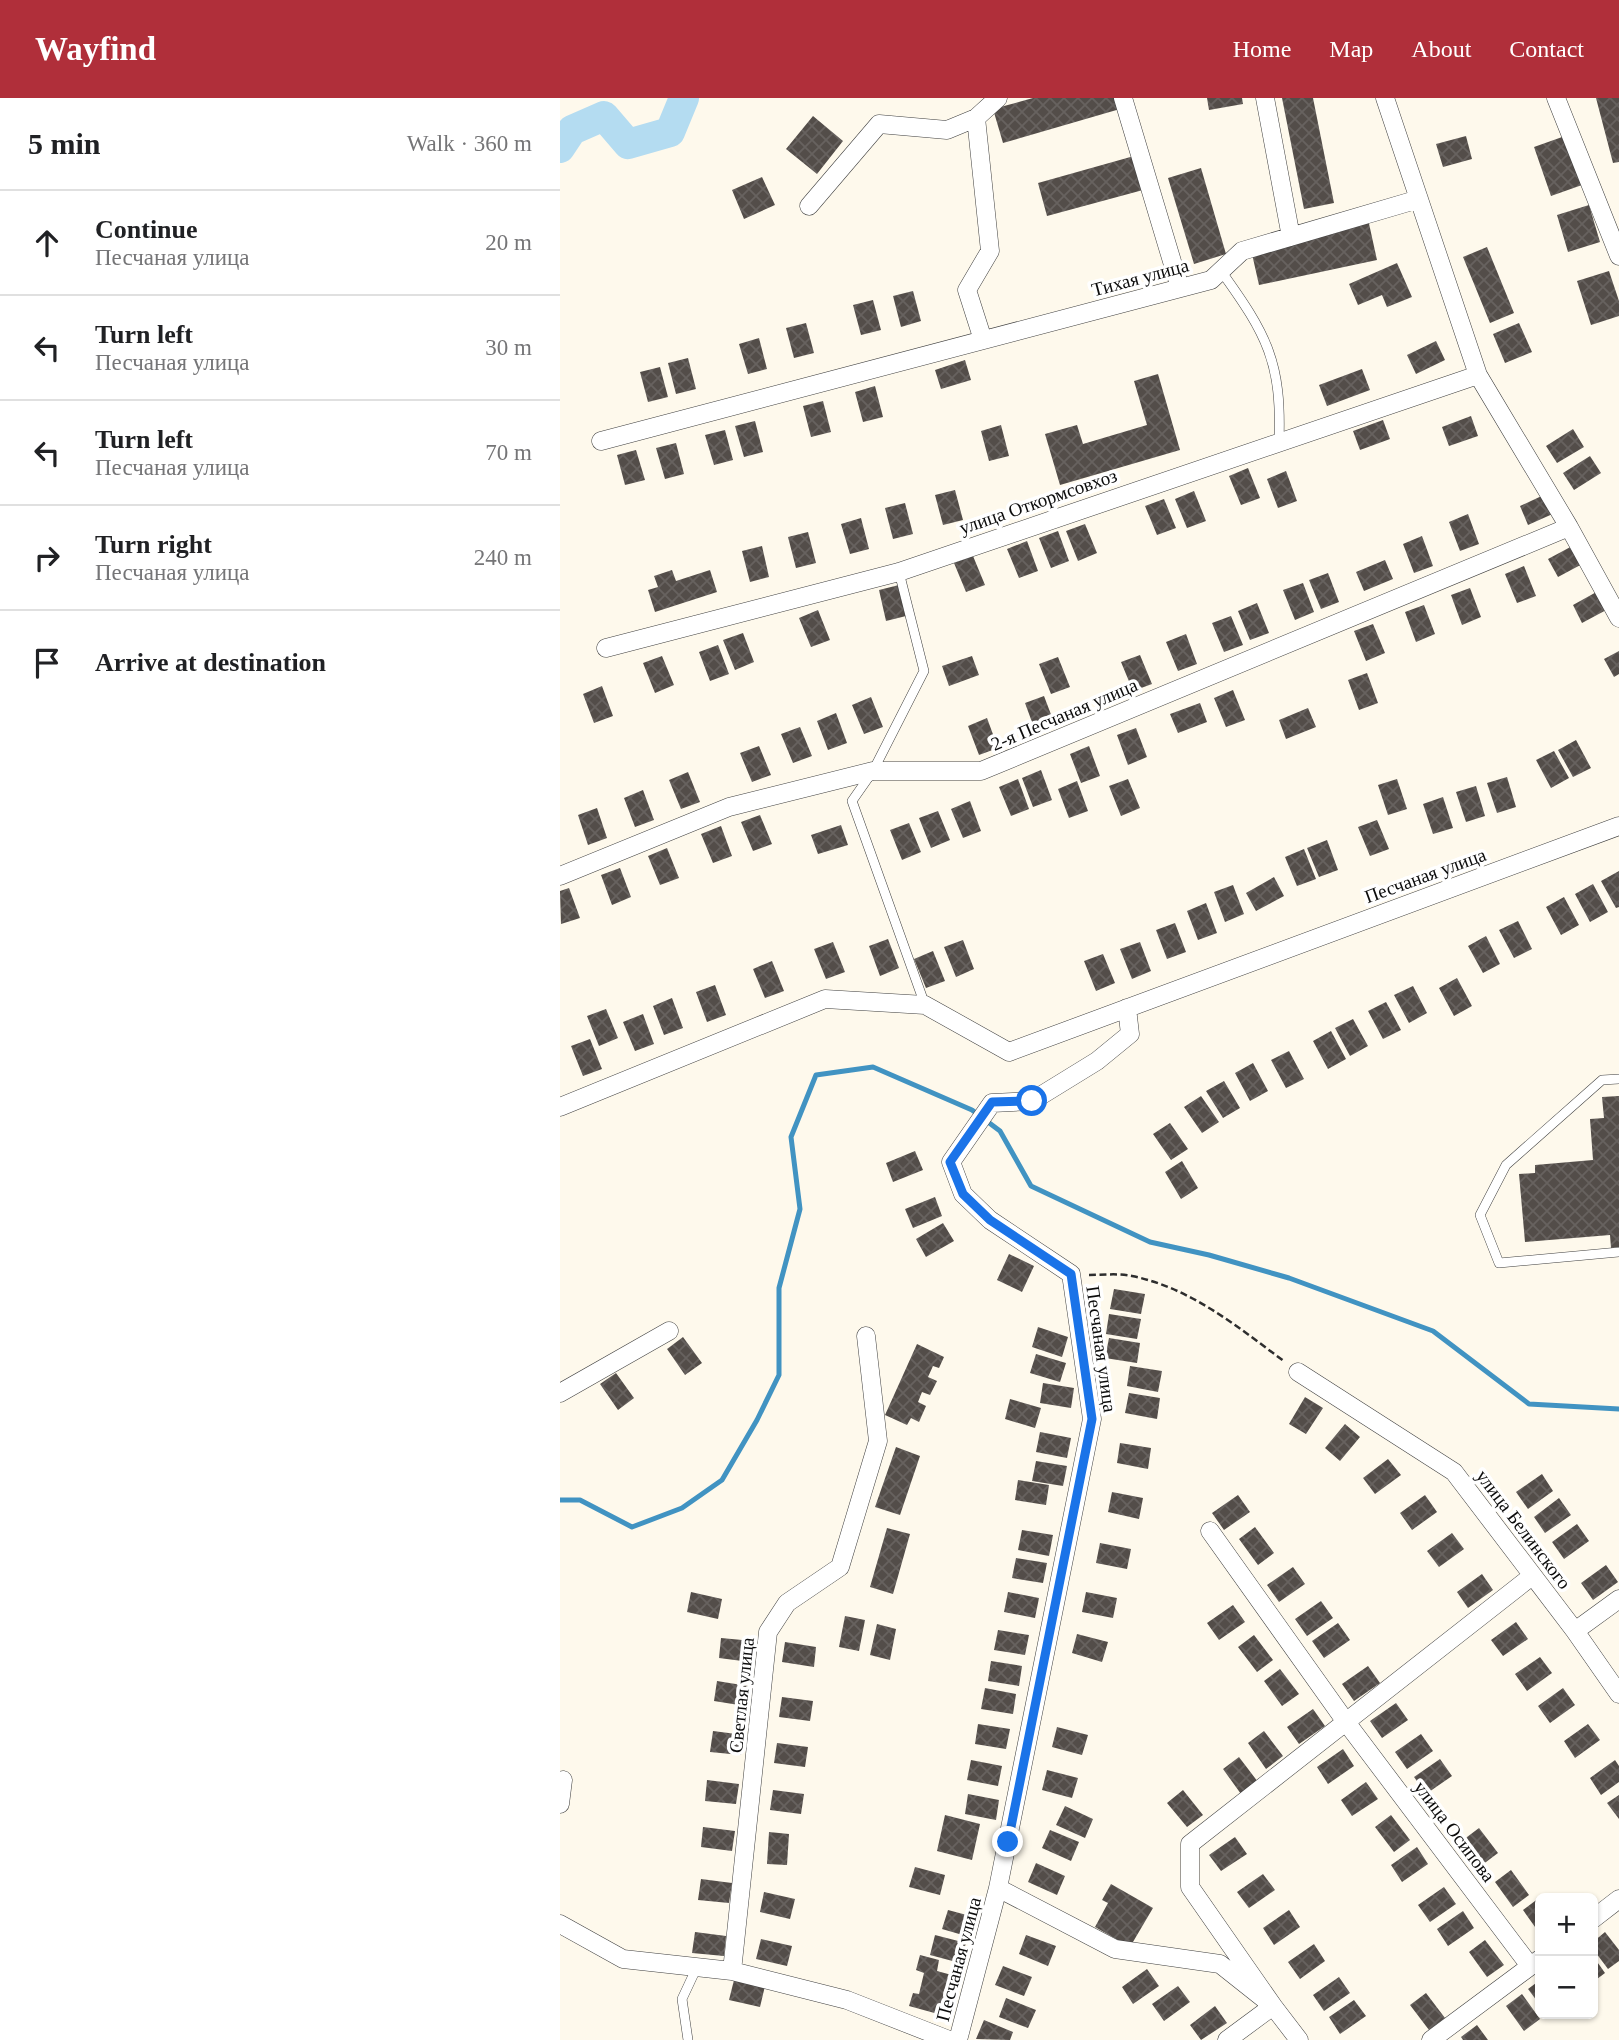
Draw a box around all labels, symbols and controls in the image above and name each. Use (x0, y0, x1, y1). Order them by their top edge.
text: Wayfind (35, 31, 156, 67)
text: Home (1233, 36, 1291, 62)
text: Map (1329, 36, 1373, 62)
text: About (1411, 36, 1471, 62)
text: Contact (1509, 36, 1584, 62)
text: 5 min (28, 127, 101, 160)
text: Walk · 360 m (407, 131, 532, 156)
text: Continue (95, 215, 198, 244)
icon: ahead (28, 224, 66, 262)
text: 20 m (485, 230, 532, 255)
text: Песчаная улица (95, 245, 250, 270)
street label: Тихая улица (1089, 254, 1191, 300)
text: Turn left (95, 320, 193, 349)
icon: left (28, 329, 66, 367)
text: 30 m (485, 335, 532, 360)
text: Песчаная улица (95, 350, 250, 375)
text: Turn left (95, 425, 193, 454)
icon: left (28, 434, 66, 472)
text: 70 m (485, 440, 532, 465)
text: Песчаная улица (95, 455, 250, 480)
street label: улица Откормсовхоз (957, 465, 1120, 538)
text: Turn right (95, 530, 212, 559)
icon: right (28, 539, 66, 577)
text: 240 m (474, 545, 532, 570)
text: Песчаная улица (95, 560, 250, 585)
icon: arrive (28, 644, 66, 682)
text: Arrive at destination (95, 648, 326, 677)
street label: 2-я Песчаная улица (988, 674, 1141, 755)
street label: Песчаная улица (1362, 844, 1489, 907)
route start (1016, 1085, 1047, 1116)
street label: Песчаная улица (1082, 1284, 1121, 1414)
street label: улица Белинского (1472, 1466, 1575, 1593)
street label: Светлая улица (725, 1636, 758, 1754)
street label: улица Осипова (1410, 1777, 1500, 1886)
route end (992, 1826, 1023, 1857)
map controls (1535, 1893, 1598, 2019)
button: + (1535, 1893, 1598, 1956)
street label: Песчаная улица (932, 1894, 985, 2024)
button: − (1535, 1956, 1598, 2019)

